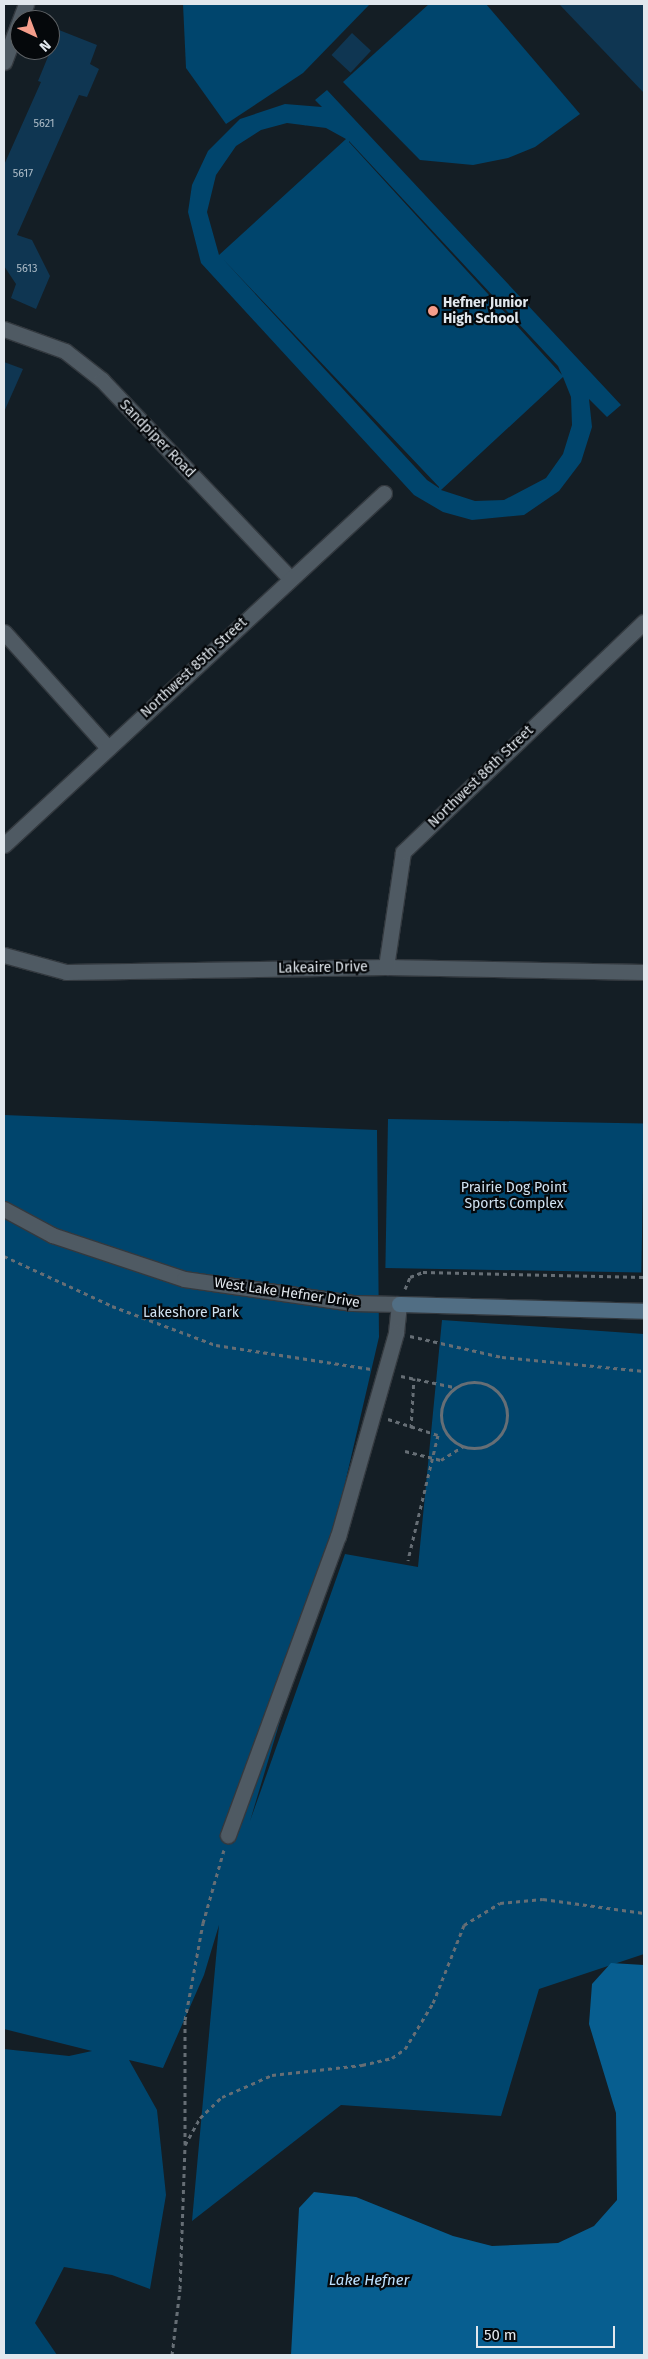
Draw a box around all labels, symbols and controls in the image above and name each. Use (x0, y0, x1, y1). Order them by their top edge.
north arrow (10, 10, 60, 60)
text: N (36, 36, 54, 55)
house number: 5621 (33, 117, 55, 131)
house number: 5617 (13, 167, 33, 181)
house number: 5613 (16, 262, 38, 276)
place label: Hefner Junior High School (443, 295, 528, 328)
marker: Hefner Junior High School (427, 305, 439, 317)
street label: Sandpiper Road (116, 397, 198, 481)
street label: Northwest 85th Street (137, 614, 251, 722)
street label: Northwest 86th Street (425, 723, 537, 831)
street label: Lakeaire Drive (278, 959, 368, 977)
park label: Prairie Dog Point Sports Complex (461, 1180, 567, 1212)
street label: West Lake Hefner Drive (213, 1274, 361, 1312)
park label: Lakeshore Park (143, 1305, 239, 1321)
water label: Lake Hefner (329, 2272, 409, 2290)
scale bar (478, 2316, 617, 2348)
text: 50 m (484, 2326, 517, 2344)

